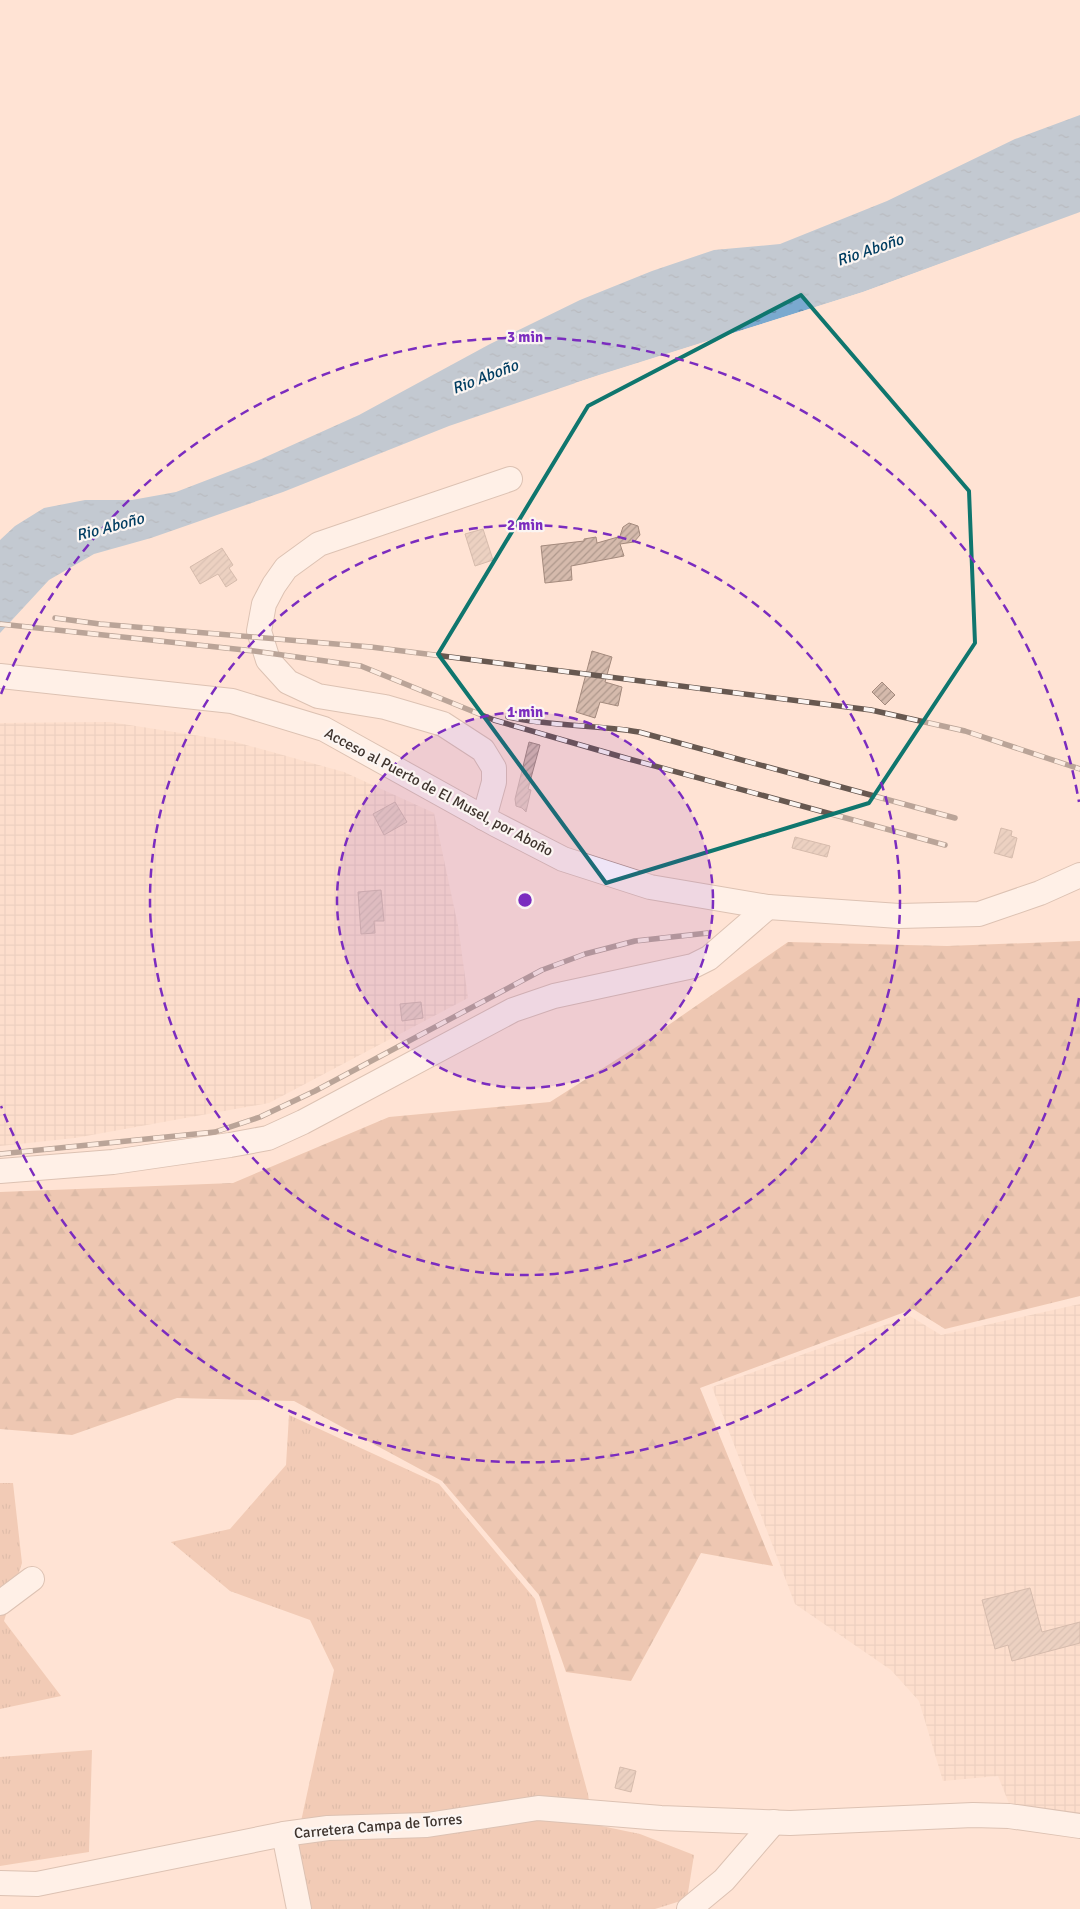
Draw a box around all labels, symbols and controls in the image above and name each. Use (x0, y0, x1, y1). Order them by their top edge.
water label: Rio Aboño (834, 229, 907, 271)
text: 3 min (507, 328, 543, 346)
water label: Rio Aboño (449, 355, 522, 399)
water label: Rio Aboño (74, 508, 147, 546)
text: 2 min (507, 516, 543, 534)
text: 1 min (507, 703, 543, 721)
street label: Acceso al Puerto de El Musel, por Aboño (322, 724, 556, 860)
centre of rings (516, 891, 534, 909)
street label: Carretera Campa de Torres (293, 1810, 463, 1842)

